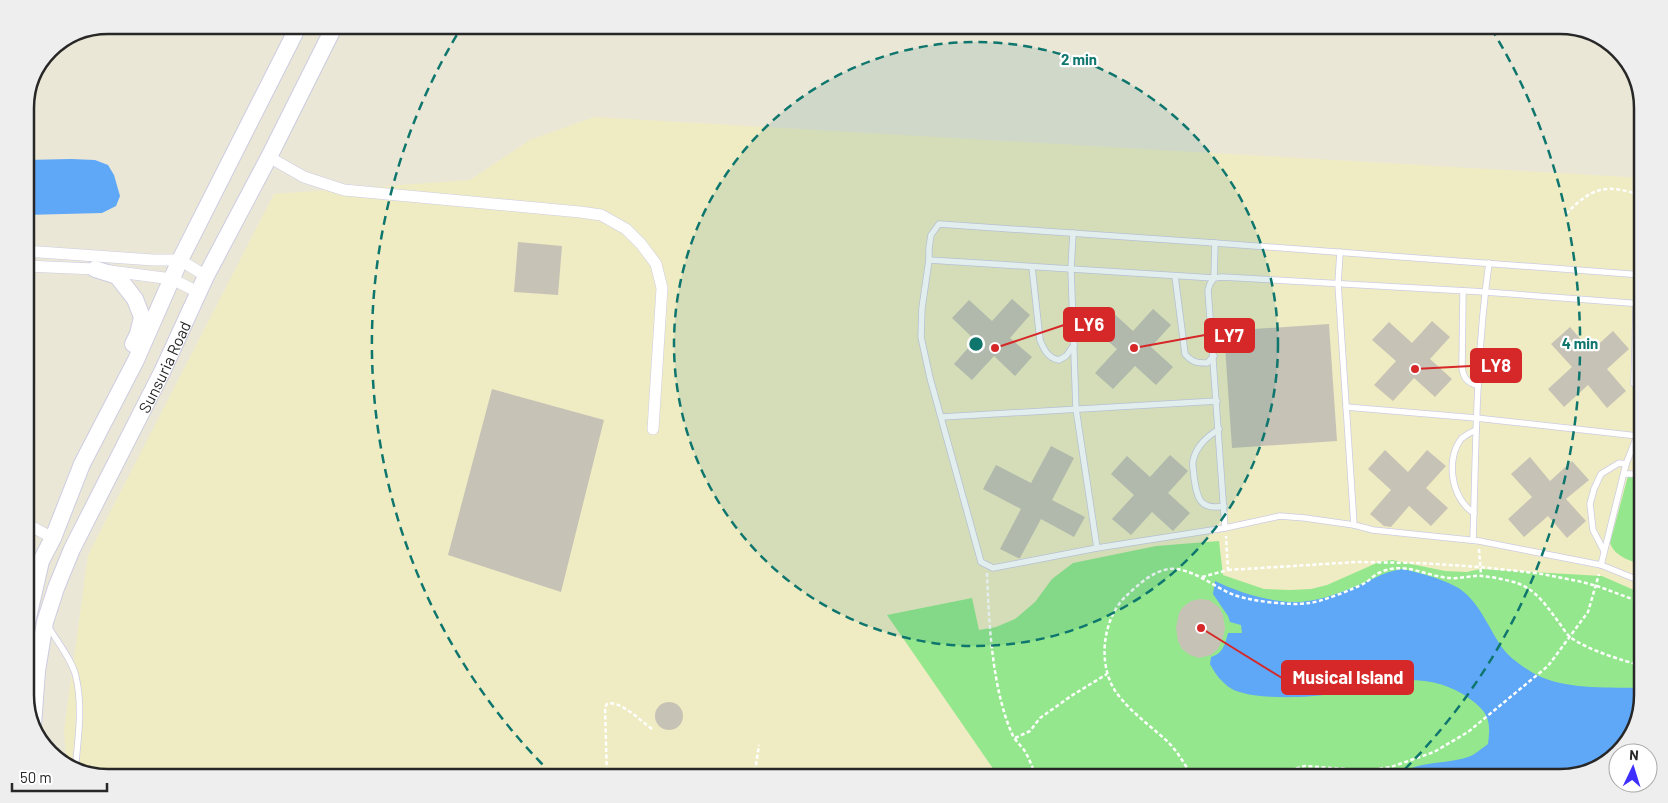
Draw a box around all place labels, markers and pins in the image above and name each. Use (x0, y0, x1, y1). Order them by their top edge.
callout: LY6 (1064, 308, 1114, 341)
callout: LY7 (1205, 319, 1254, 352)
centre of rings (967, 335, 985, 353)
callout: LY8 (1471, 349, 1521, 382)
callout: Musical Island (1282, 661, 1413, 694)

